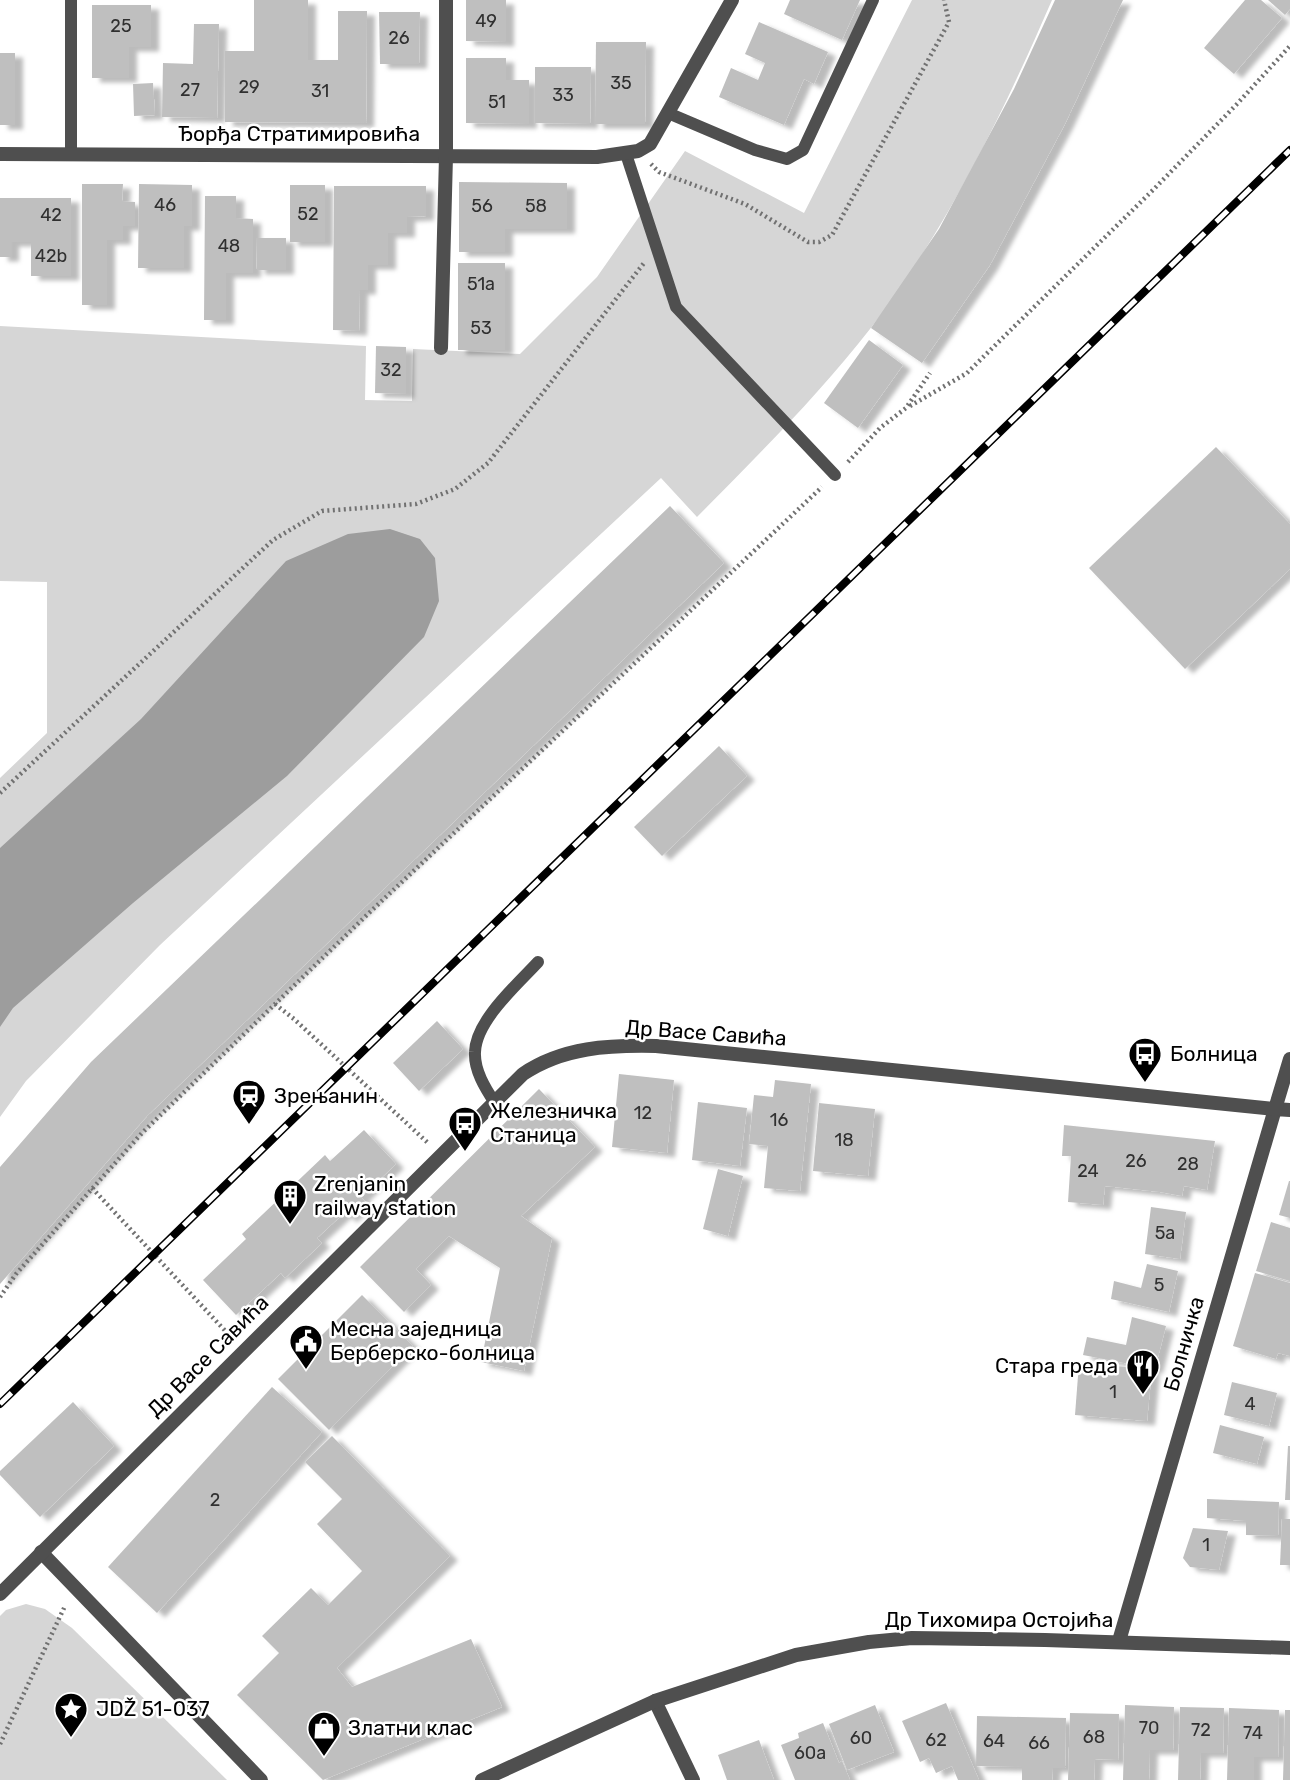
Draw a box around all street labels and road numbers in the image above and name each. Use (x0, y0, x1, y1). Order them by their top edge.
street label: Ђорђа Стратимировића (178, 121, 420, 146)
street label: Др Васе Савића (625, 1014, 787, 1051)
street label: Др Васе Савића (142, 1290, 274, 1422)
street label: Болничка (1158, 1294, 1209, 1394)
street label: Др Тихомира Остојића (885, 1607, 1113, 1632)

